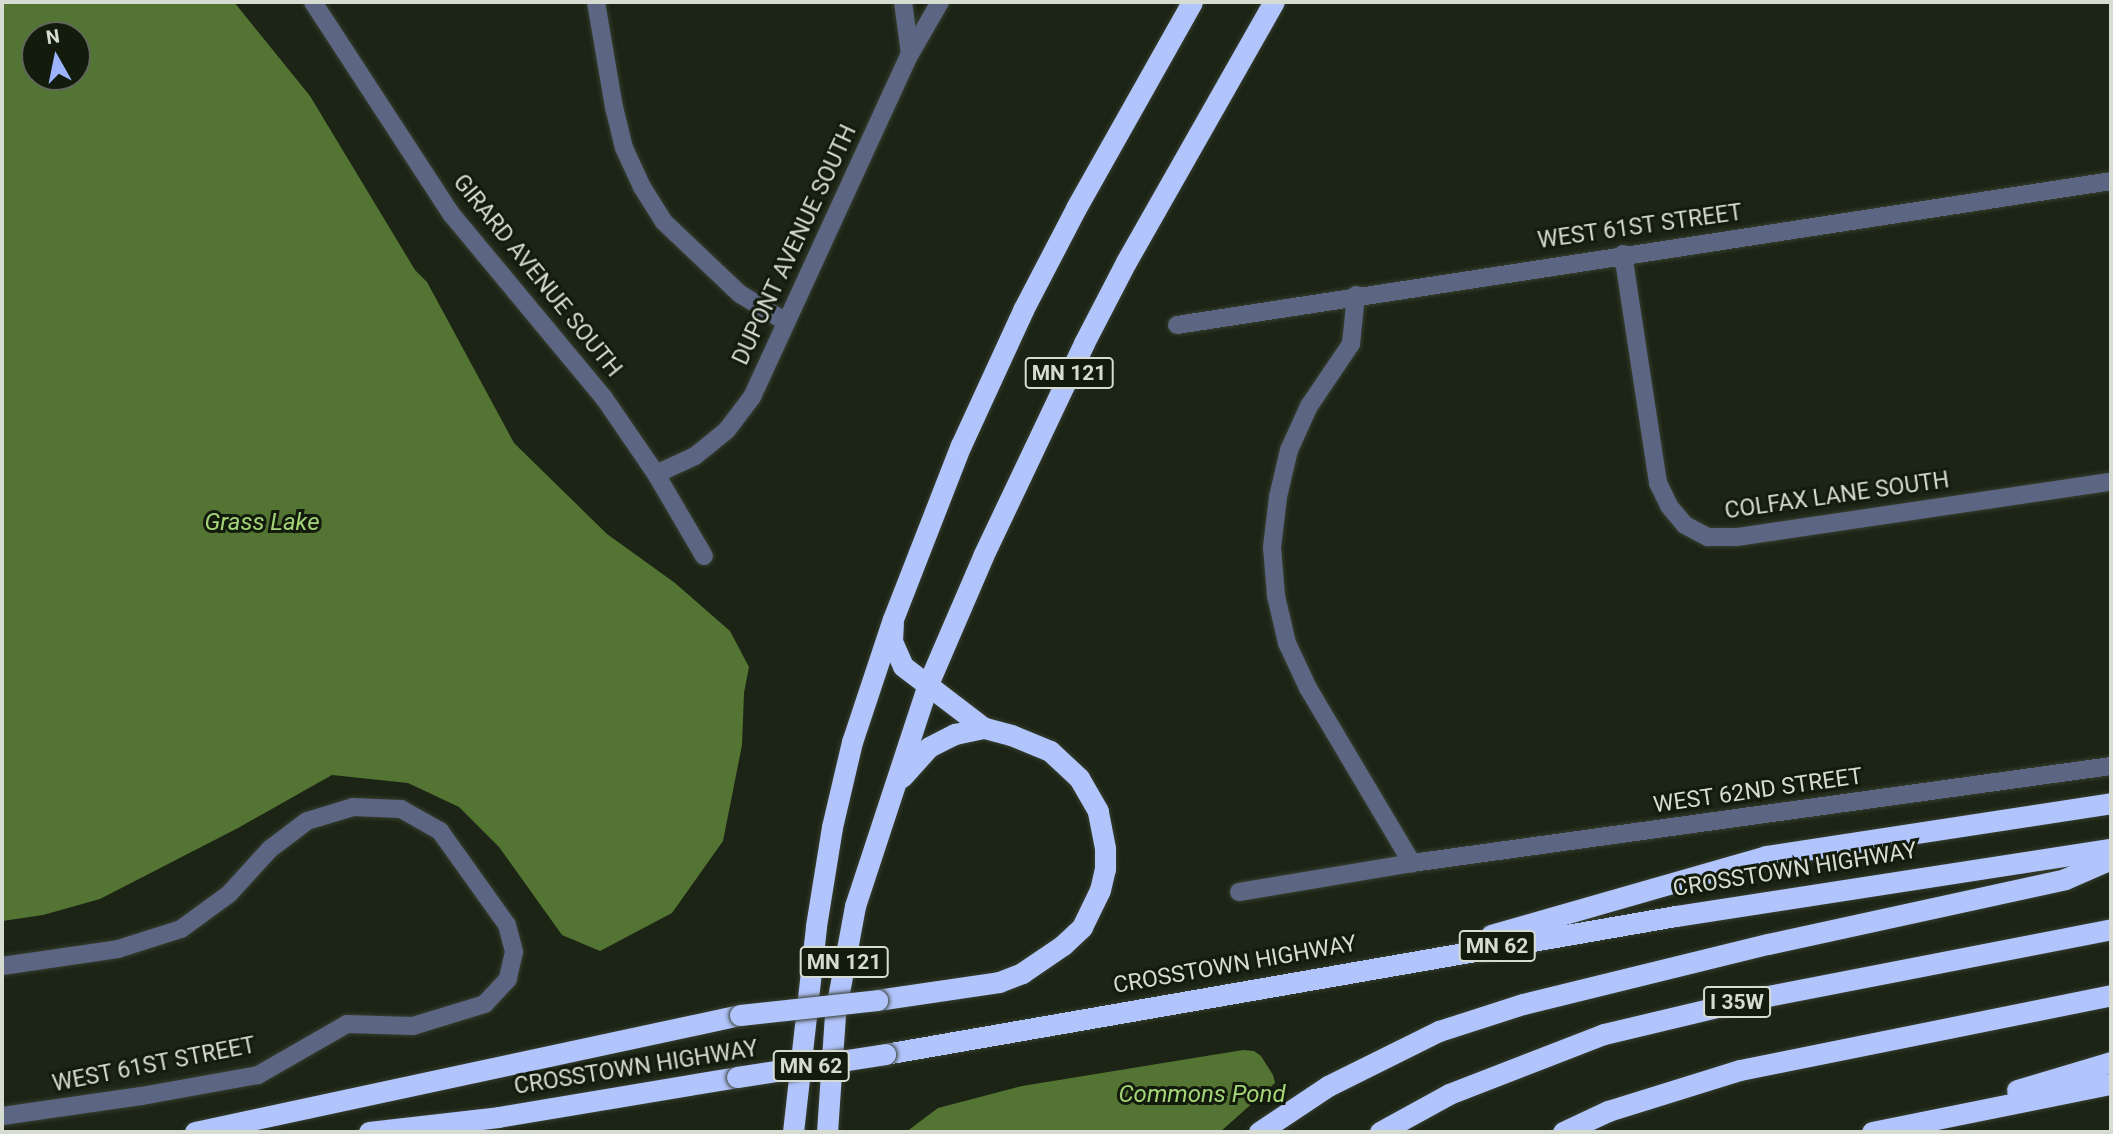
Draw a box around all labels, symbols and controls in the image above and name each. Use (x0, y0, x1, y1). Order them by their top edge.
north arrow (21, 21, 91, 91)
text: N (45, 24, 61, 49)
street label: DUPONT AVENUE SOUTH (727, 120, 863, 370)
street label: GIRARD AVENUE SOUTH (447, 169, 627, 383)
street label: WEST 61ST STREET (1536, 199, 1744, 255)
road number: MN 121 (1024, 356, 1114, 390)
street label: COLFAX LANE SOUTH (1723, 467, 1951, 525)
water label: Grass Lake (205, 509, 319, 537)
street label: WEST 62ND STREET (1651, 763, 1865, 819)
street label: CROSSTOWN HIGHWAY (1671, 837, 1919, 903)
road number: MN 62 (1458, 928, 1536, 964)
street label: CROSSTOWN HIGHWAY (1111, 930, 1359, 1000)
road number: MN 121 (798, 944, 890, 979)
road number: I 35W (1702, 984, 1772, 1020)
street label: WEST 61ST STREET (50, 1032, 258, 1098)
street label: CROSSTOWN HIGHWAY (512, 1035, 760, 1101)
road number: MN 62 (772, 1048, 850, 1084)
water label: Commons Pond (1118, 1081, 1286, 1109)

